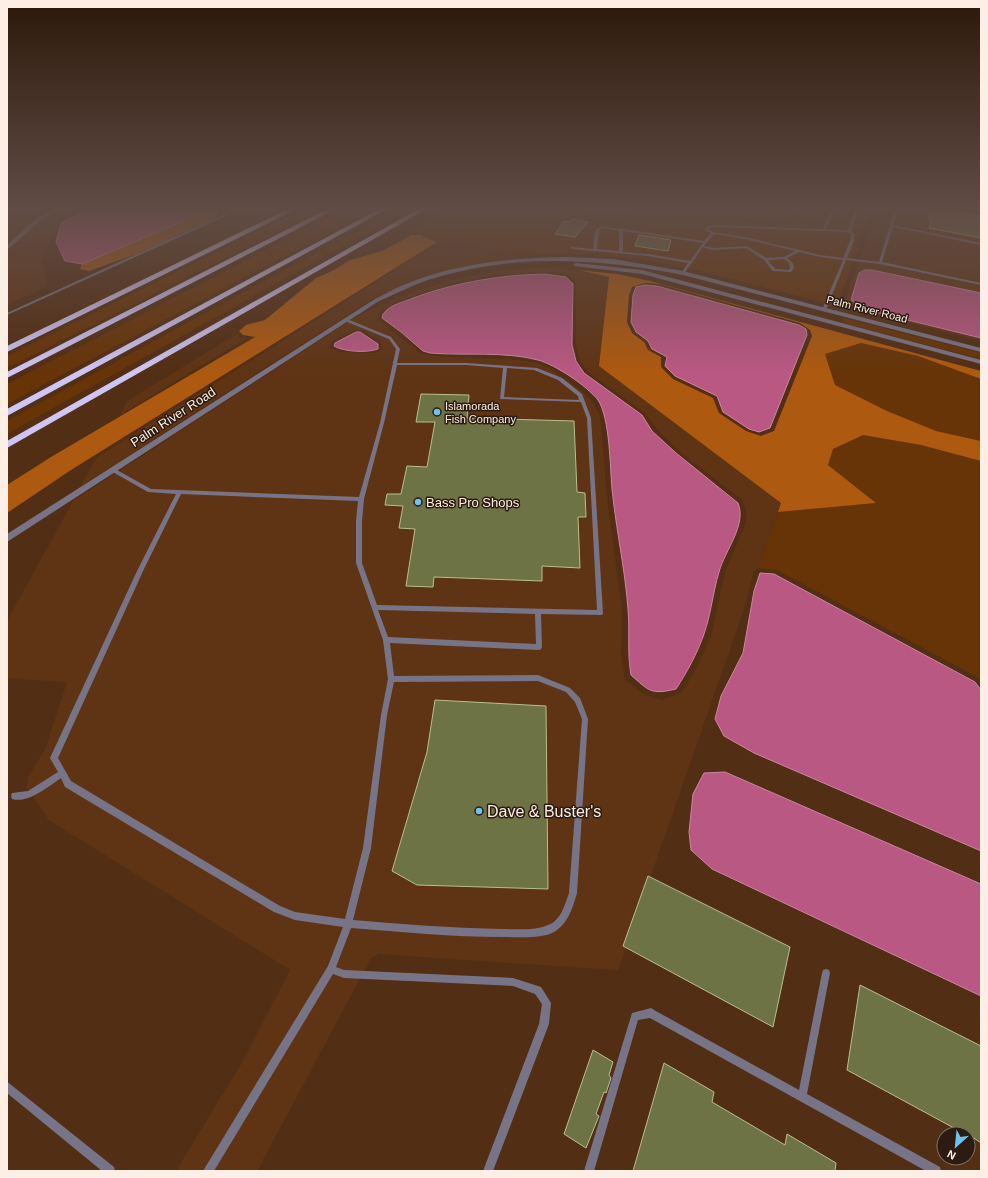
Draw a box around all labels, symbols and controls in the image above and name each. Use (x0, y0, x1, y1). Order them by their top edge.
street label: Palm River Road (825, 293, 909, 325)
street label: Palm River Road (128, 384, 218, 450)
place label: Islamorada Fish Company (445, 400, 516, 425)
marker: Islamorada Fish Company (432, 407, 442, 417)
place label: Bass Pro Shops (426, 495, 520, 510)
marker: Bass Pro Shops (413, 497, 423, 507)
place label: Dave & Buster's (487, 803, 601, 820)
marker: Dave & Buster's (474, 806, 484, 816)
north arrow (936, 1126, 976, 1166)
text: N (945, 1148, 958, 1162)

